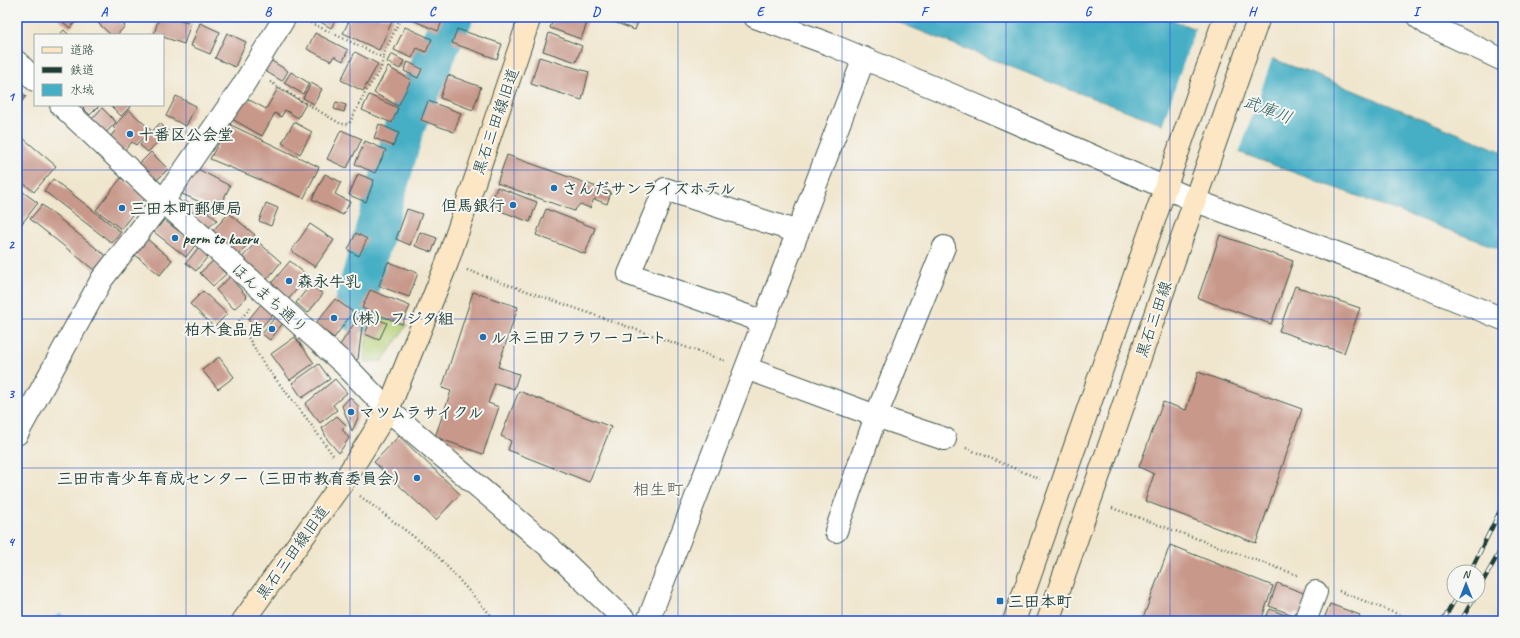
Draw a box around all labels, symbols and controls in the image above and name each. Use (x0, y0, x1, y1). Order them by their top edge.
text: A (101, 4, 109, 20)
text: B (265, 4, 273, 20)
text: C (429, 4, 437, 20)
text: D (592, 4, 601, 20)
text: E (757, 4, 766, 20)
text: F (921, 4, 930, 20)
text: G (1085, 4, 1093, 20)
text: H (1248, 4, 1258, 20)
text: I (1413, 4, 1422, 20)
legend (34, 34, 164, 106)
text: 道路 (70, 42, 94, 58)
text: 鉄道 (70, 62, 94, 78)
street label: 黒石三田線旧道 (468, 65, 524, 178)
text: 水域 (70, 82, 94, 98)
text: 1 (8, 89, 16, 105)
water label: 武庫川 (1240, 91, 1295, 128)
place label: 十番区公会堂 (138, 125, 234, 145)
marker: 十番区公会堂 (125, 129, 135, 139)
place label: さんだサンライズホテル (562, 179, 736, 199)
marker: さんだサンライズホテル (549, 183, 559, 193)
place label: 但馬銀行 (441, 196, 505, 216)
place label: 三田本町郵便局 (130, 199, 242, 219)
marker: 但馬銀行 (508, 200, 518, 210)
marker: 三田本町郵便局 (117, 203, 127, 213)
place label: perm to kaeru (183, 229, 260, 249)
marker: perm to kaeru (170, 233, 180, 243)
text: 2 (8, 237, 15, 253)
street label: ほんまち通り (227, 259, 312, 338)
place label: 森永牛乳 (297, 272, 361, 292)
marker: 森永牛乳 (284, 276, 294, 286)
street label: 黒石三田線 (1131, 278, 1176, 360)
place label: （株）フジタ組 (342, 309, 454, 329)
marker: （株）フジタ組 (329, 313, 339, 323)
place label: 柏木食品店 (184, 320, 264, 340)
marker: 柏木食品店 (267, 324, 277, 334)
place label: ルネ三田フラワーコート (491, 328, 667, 348)
marker: ルネ三田フラワーコート (478, 332, 488, 342)
text: 3 (8, 386, 15, 402)
place label: マツムラサイクル (359, 403, 484, 423)
marker: マツムラサイクル (346, 407, 356, 417)
place label: 三田市青少年育成センター（三田市教育委員会） (57, 469, 409, 489)
marker: 三田市青少年育成センター（三田市教育委員会） (412, 473, 422, 483)
district label: 相生町 (633, 479, 684, 500)
street label: 黒石三田線旧道 (252, 501, 334, 604)
text: 4 (8, 534, 16, 550)
north arrow (1446, 564, 1486, 604)
text: N (1463, 567, 1472, 581)
place label: 三田本町 (1008, 592, 1072, 612)
marker: 三田本町 (995, 596, 1005, 606)

